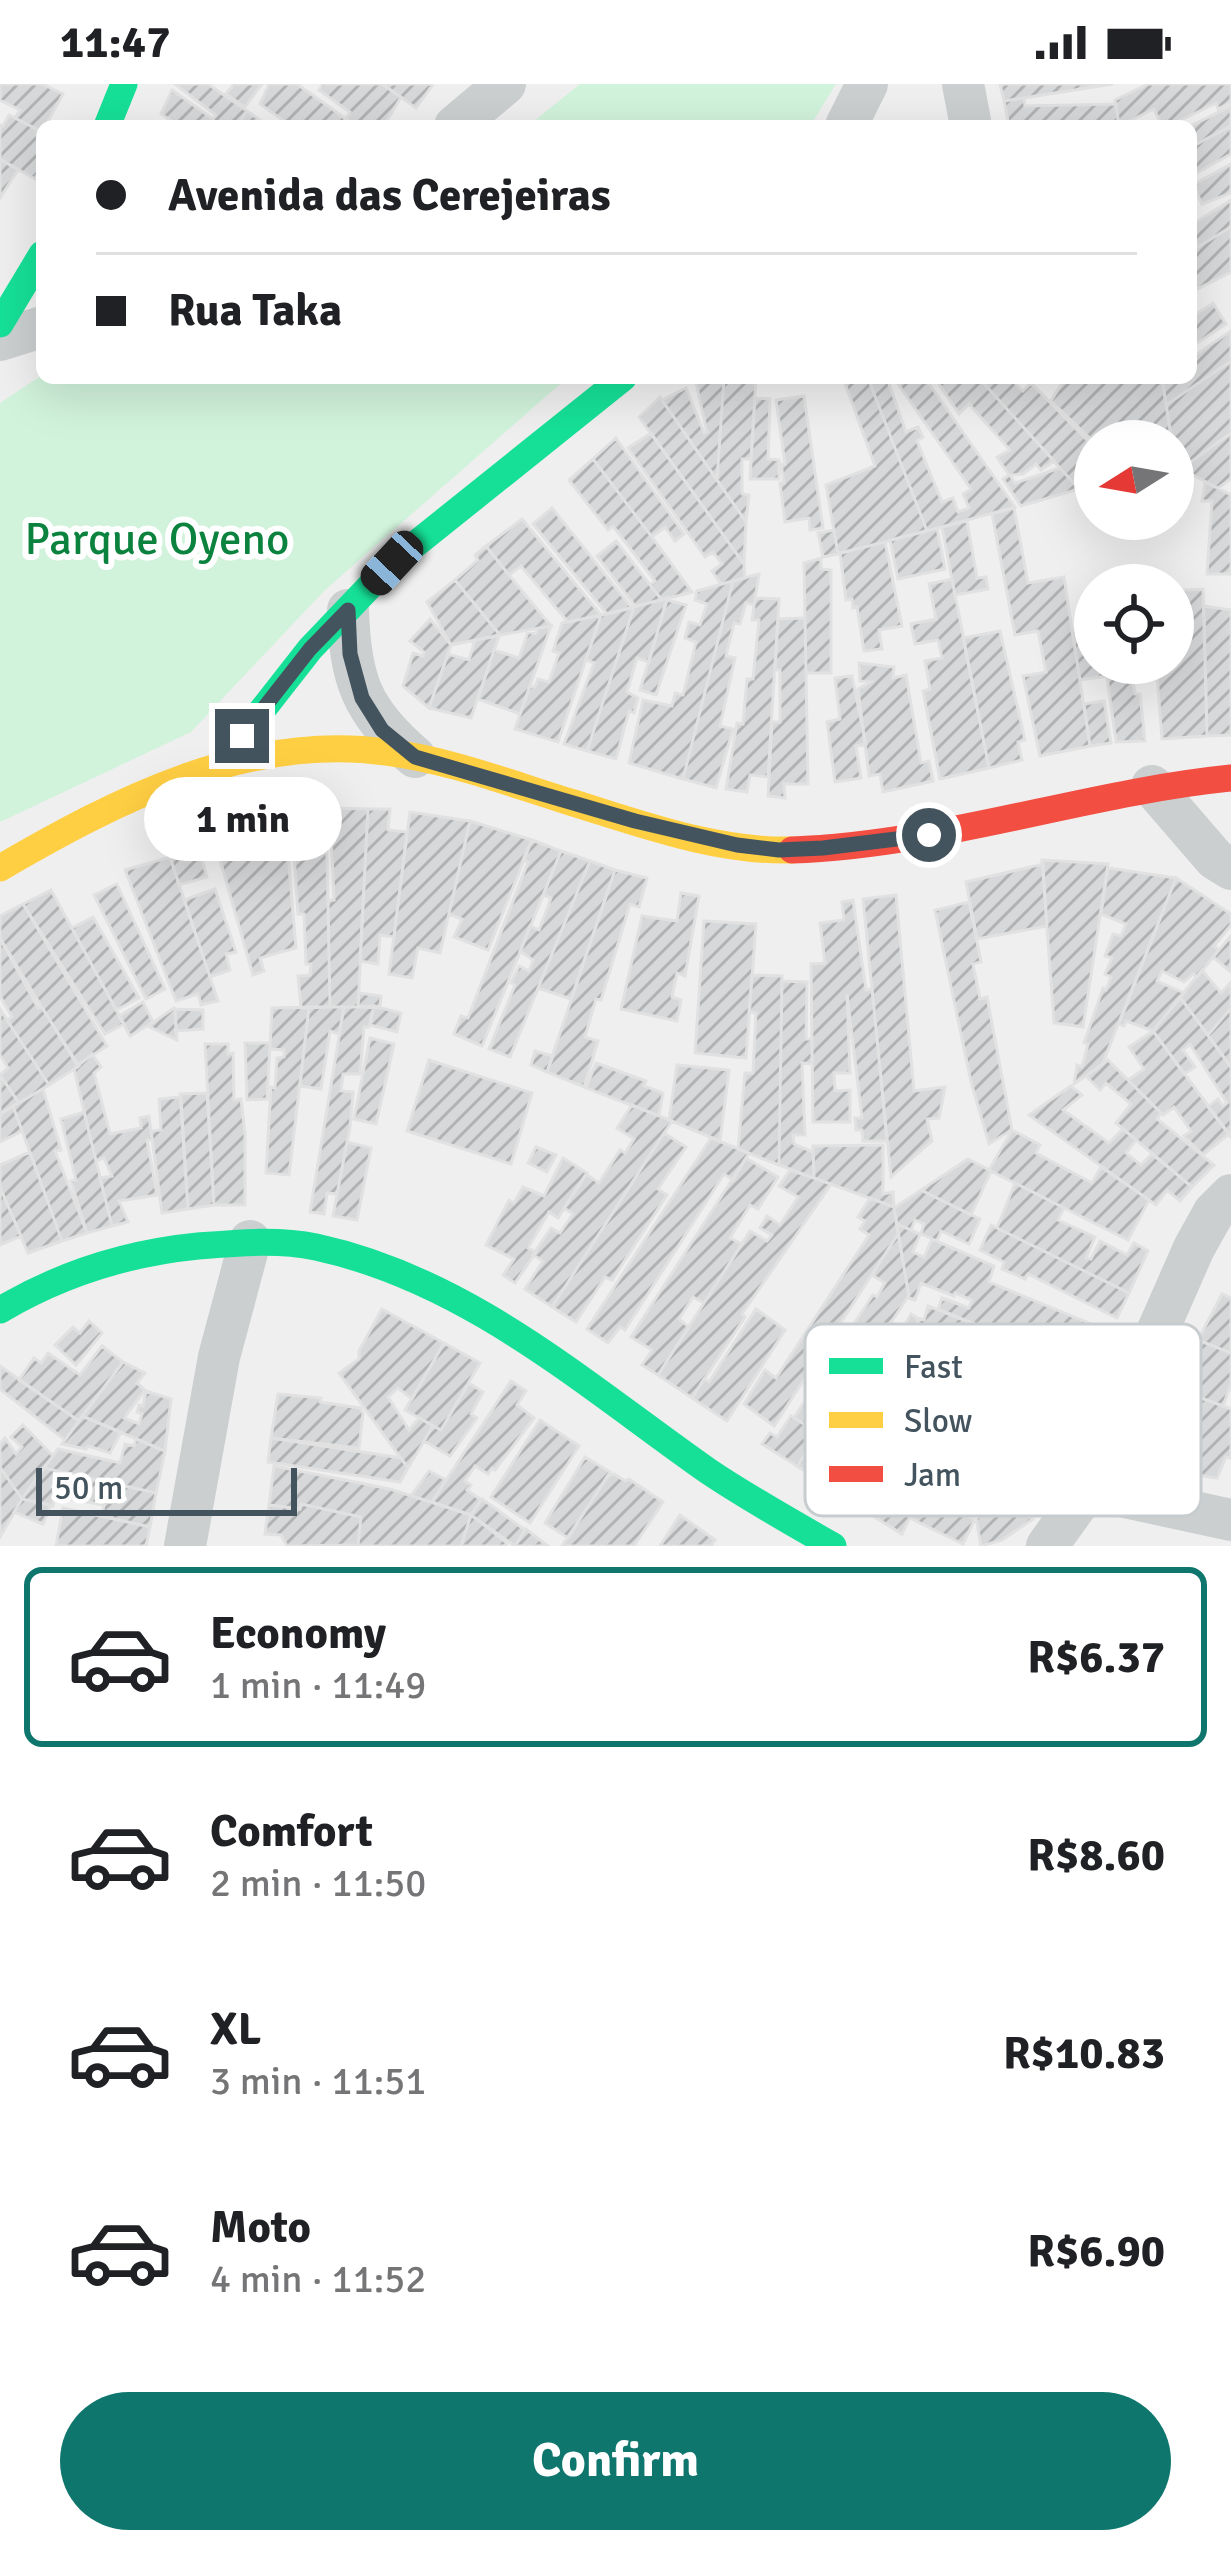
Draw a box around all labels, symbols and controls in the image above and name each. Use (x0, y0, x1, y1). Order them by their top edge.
text: 11:47 (60, 15, 170, 70)
text: Avenida das Cerejeiras (168, 168, 611, 223)
text: Rua Taka (168, 283, 342, 338)
north arrow (1074, 420, 1194, 540)
map controls (1074, 420, 1194, 684)
park label: Parque Oyeno (25, 512, 289, 567)
car (354, 524, 430, 602)
button: locate (1074, 564, 1194, 684)
route end (215, 709, 269, 763)
callout: 1 min (143, 778, 341, 862)
text: 1 min (196, 795, 290, 843)
route start (902, 808, 956, 862)
legend (805, 1324, 1201, 1516)
text: Fast (904, 1347, 963, 1388)
text: Slow (904, 1401, 973, 1442)
text: Jam (904, 1455, 961, 1496)
scale bar (36, 1462, 297, 1515)
text: 50 m (54, 1468, 123, 1509)
icon: car (66, 1603, 174, 1711)
text: Economy (210, 1606, 386, 1661)
text: R$6.37 (1027, 1630, 1165, 1685)
text: 1 min · 11:49 (210, 1661, 426, 1709)
icon: car (66, 1801, 174, 1909)
text: Comfort (210, 1804, 373, 1859)
text: R$8.60 (1027, 1828, 1165, 1883)
text: 2 min · 11:50 (210, 1859, 426, 1907)
icon: car (66, 1999, 174, 2107)
text: XL (210, 2002, 261, 2057)
text: R$10.83 (1003, 2026, 1165, 2081)
text: 3 min · 11:51 (210, 2057, 426, 2105)
icon: car (66, 2197, 174, 2305)
text: Moto (210, 2200, 311, 2255)
text: R$6.90 (1027, 2224, 1165, 2279)
text: 4 min · 11:52 (210, 2255, 426, 2303)
button: Confirm (60, 2392, 1171, 2530)

